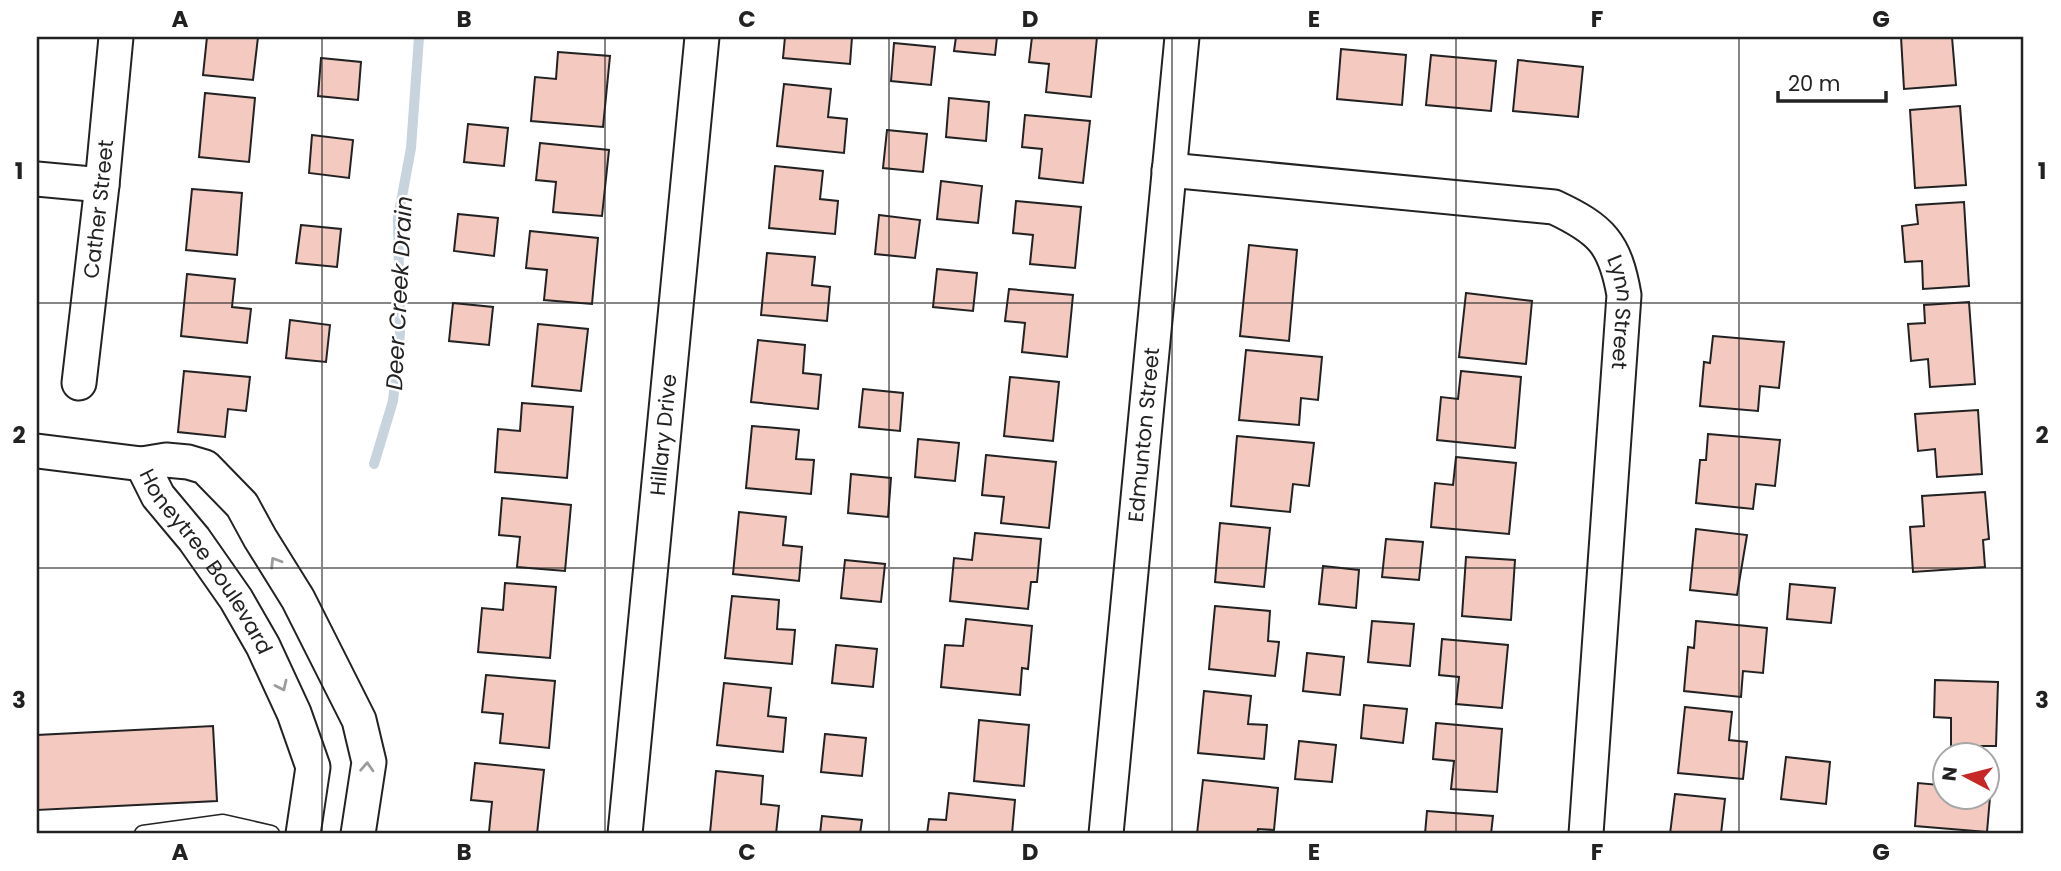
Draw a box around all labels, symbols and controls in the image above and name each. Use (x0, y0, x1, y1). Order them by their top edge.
text: A (172, 3, 189, 35)
text: B (456, 3, 472, 35)
text: C (738, 3, 756, 35)
text: D (1022, 3, 1038, 35)
text: E (1308, 3, 1320, 35)
text: F (1591, 3, 1603, 35)
text: G (1872, 3, 1890, 35)
scale bar (1778, 60, 1886, 104)
text: 20 m (1788, 69, 1841, 98)
street label: Cather Street (76, 138, 120, 280)
text: 1 (15, 155, 23, 187)
text: 1 (2038, 155, 2046, 187)
water label: Deer Creek Drain (378, 195, 420, 391)
street label: Lynn Street (1600, 250, 1639, 370)
street label: Edmunton Street (1121, 346, 1166, 523)
street label: Hillary Drive (643, 373, 683, 497)
text: 2 (12, 419, 26, 451)
text: 2 (2035, 419, 2049, 451)
street label: Honeytree Boulevard (133, 464, 280, 659)
one-way arrow (270, 557, 283, 570)
one-way arrow (274, 679, 288, 692)
text: 3 (12, 684, 26, 716)
text: 3 (2035, 684, 2049, 716)
north arrow (1932, 742, 2002, 812)
one-way arrow (359, 761, 374, 772)
text: N (1935, 765, 1964, 783)
text: A (172, 836, 189, 868)
text: B (456, 836, 472, 868)
text: C (738, 836, 756, 868)
text: D (1022, 836, 1038, 868)
text: E (1308, 836, 1320, 868)
text: F (1591, 836, 1603, 868)
text: G (1872, 836, 1890, 868)

